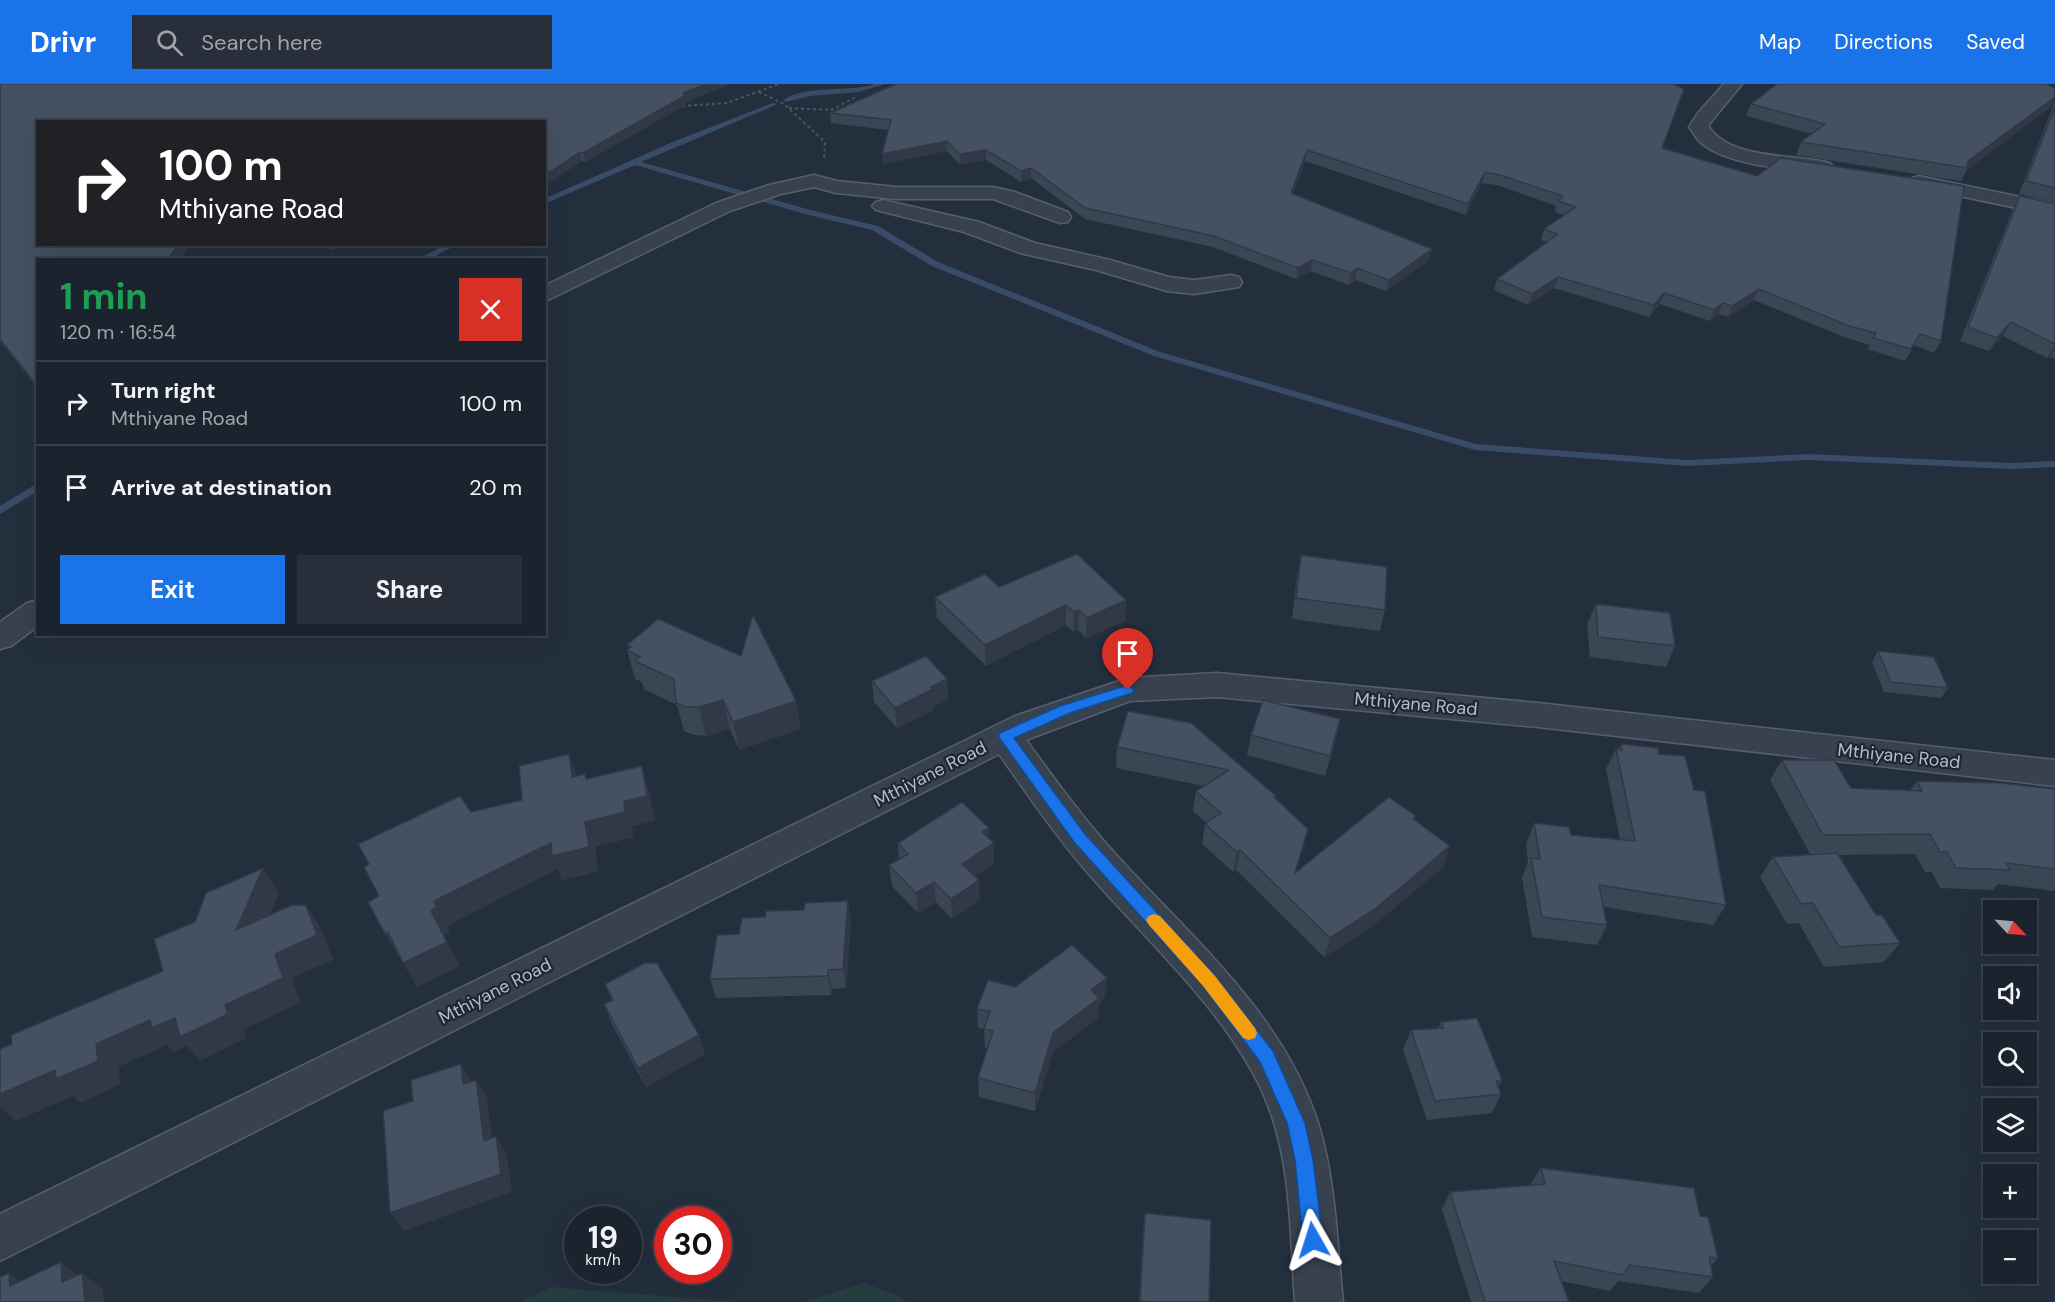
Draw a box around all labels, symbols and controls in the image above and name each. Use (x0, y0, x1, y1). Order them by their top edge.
search box (132, 15, 552, 69)
text: Drivr (30, 24, 96, 61)
icon: search (153, 26, 186, 59)
text: Search here (201, 28, 323, 57)
text: Map (1759, 28, 1801, 56)
text: Directions (1834, 28, 1933, 56)
text: Saved (1966, 28, 2025, 56)
text: 100 m (159, 138, 283, 193)
icon: right (60, 144, 138, 222)
text: Mthiyane Road (159, 191, 344, 226)
text: 1 min (60, 273, 148, 320)
button: close (459, 278, 522, 341)
text: 120 m · 16:54 (60, 319, 176, 345)
text: Turn right (111, 376, 216, 405)
icon: right (60, 387, 93, 420)
text: 100 m (460, 389, 522, 418)
text: Mthiyane Road (111, 405, 248, 431)
icon: arrive (60, 471, 93, 504)
text: Arrive at destination (111, 473, 332, 502)
text: 20 m (469, 473, 522, 502)
button: Exit (60, 555, 285, 624)
button: Share (297, 555, 522, 624)
pin (1102, 628, 1153, 690)
icon: arrive (1111, 637, 1144, 670)
street label: Mthiyane Road (1354, 687, 1478, 721)
street label: Mthiyane Road (870, 735, 990, 813)
street label: Mthiyane Road (1836, 738, 1962, 774)
north arrow (1983, 900, 2037, 954)
map controls (1983, 900, 2037, 1284)
street label: Mthiyane Road (435, 952, 555, 1030)
button: sound (1983, 966, 2037, 1020)
button: search (1983, 1032, 2037, 1086)
button: layers (1983, 1098, 2037, 1152)
button: + (1983, 1164, 2037, 1218)
speed limit sign: 30 (654, 1206, 732, 1284)
position arrow (1281, 1208, 1345, 1272)
text: 19 (588, 1218, 618, 1257)
button: − (1983, 1230, 2037, 1284)
text: km/h (585, 1250, 621, 1270)

